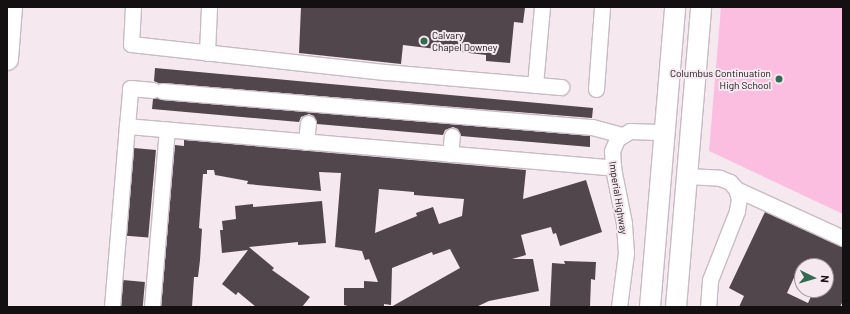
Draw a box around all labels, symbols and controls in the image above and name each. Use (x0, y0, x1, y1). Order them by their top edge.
place label: Calvary Chapel Downey (432, 29, 497, 52)
marker: Calvary Chapel Downey (419, 36, 429, 46)
place label: Columbus Continuation High School (670, 67, 771, 90)
marker: Columbus Continuation High School (774, 74, 784, 84)
street label: Imperial Highway (606, 161, 630, 235)
north arrow (794, 258, 834, 298)
text: N (819, 275, 832, 283)

